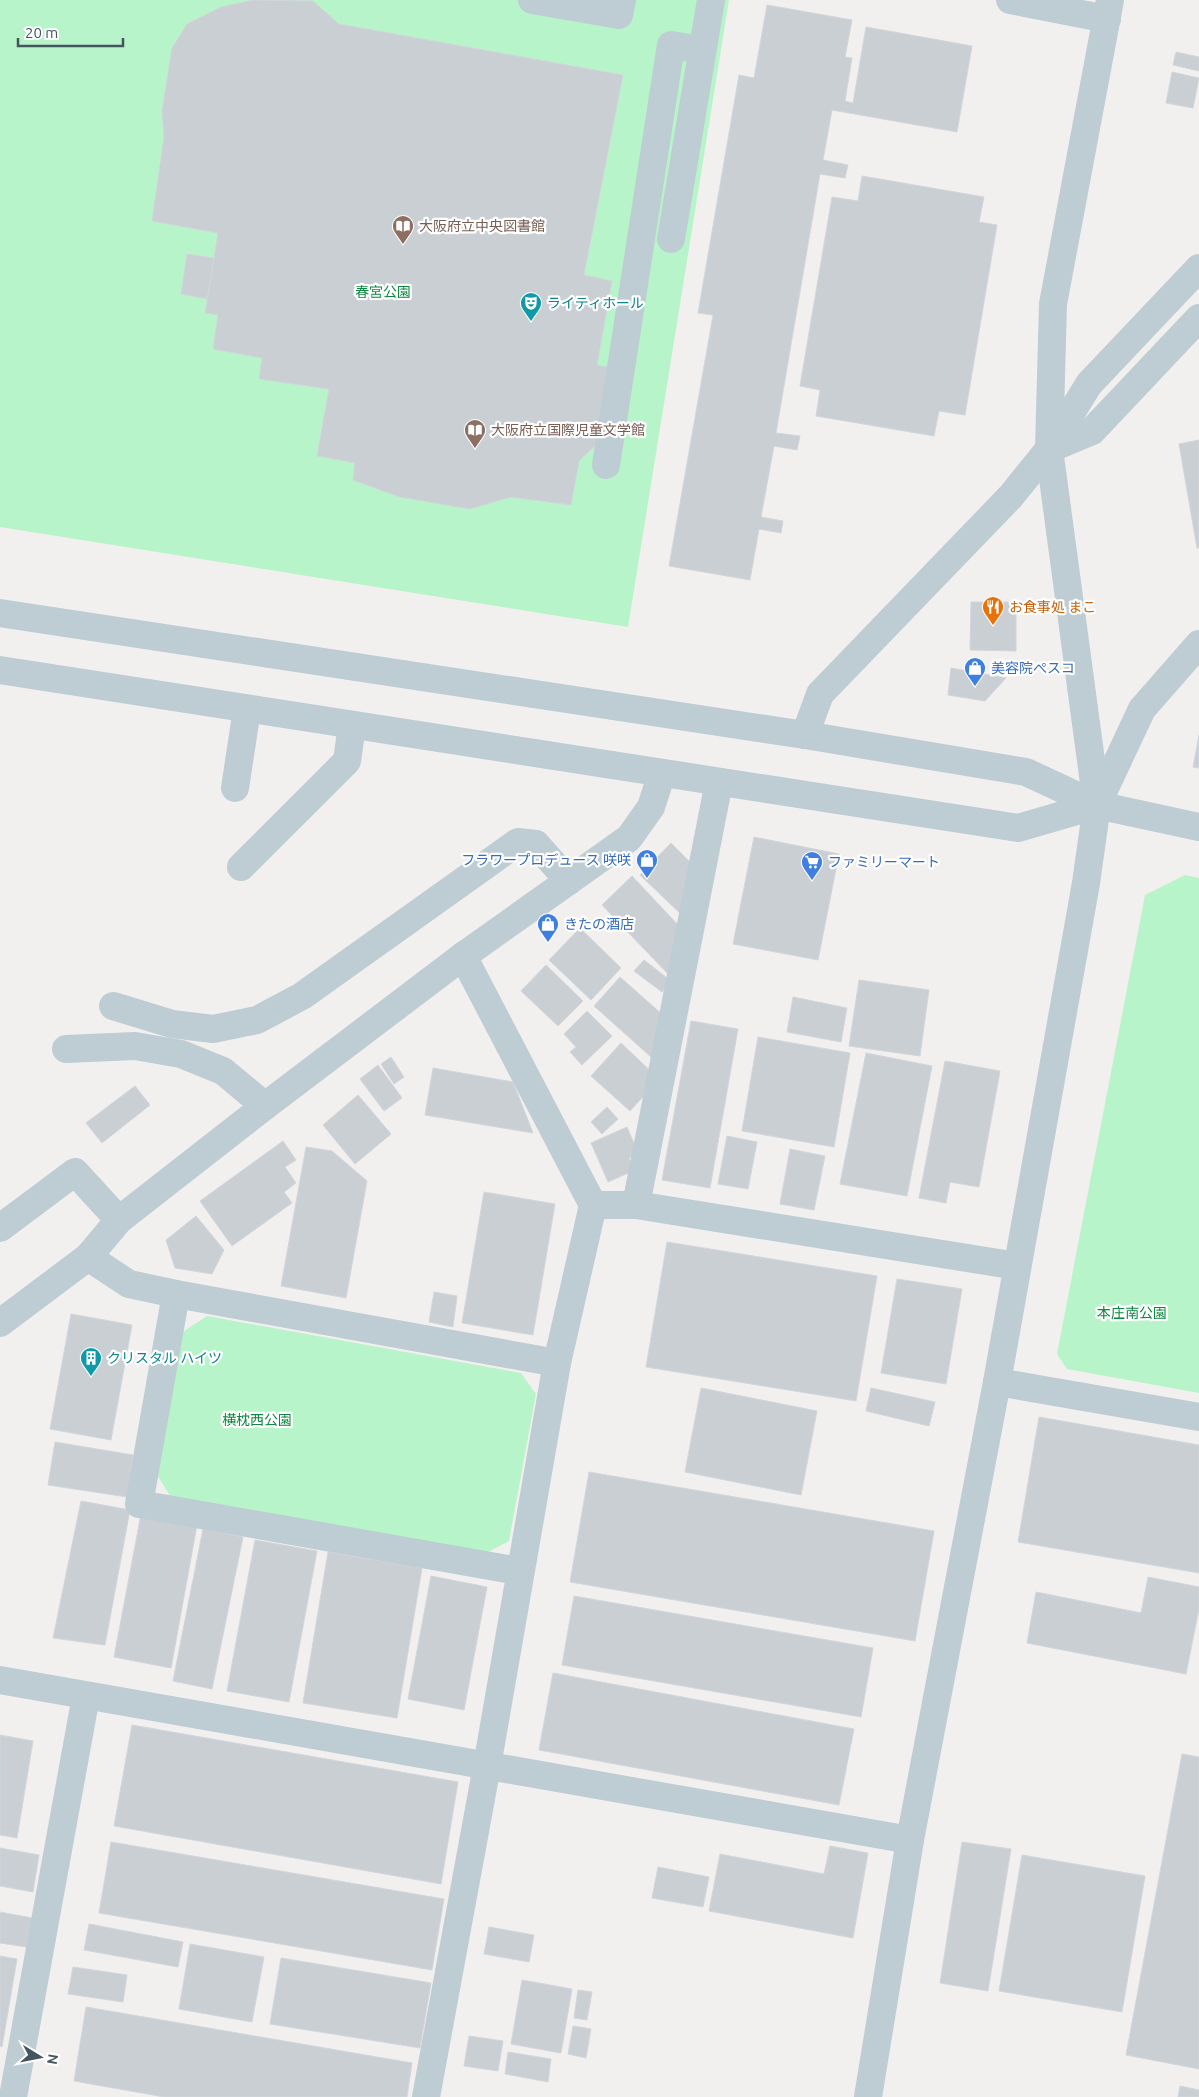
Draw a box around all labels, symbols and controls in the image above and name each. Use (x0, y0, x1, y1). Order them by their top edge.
scale bar (18, 15, 122, 47)
text: 20 m (25, 24, 58, 41)
library icon: 大阪府立中央図書館 (391, 214, 415, 245)
place label: 大阪府立中央図書館 (419, 218, 545, 234)
park label: 春宮公園 (355, 284, 411, 300)
theatre icon: ライティホール (519, 291, 543, 322)
place label: ライティホール (547, 295, 644, 311)
library icon: 大阪府立国際児童文学館 (463, 418, 487, 449)
place label: 大阪府立国際児童文学館 (491, 422, 645, 438)
restaurant icon: お食事処 まこ (981, 595, 1005, 626)
place label: お食事処 まこ (1009, 599, 1096, 615)
shop icon: 美容院ぺスコ (963, 656, 987, 687)
place label: 美容院ぺスコ (991, 660, 1075, 676)
shop icon: フラワープロデュース 咲咲 (635, 848, 659, 879)
supermarket icon: ファミリーマート (800, 850, 824, 881)
place label: フラワープロデュース 咲咲 (461, 852, 631, 868)
place label: ファミリーマート (828, 854, 940, 870)
shop icon: きたの酒店 (536, 912, 560, 943)
place label: きたの酒店 (564, 916, 634, 932)
park label: 本庄南公園 (1097, 1305, 1167, 1321)
building icon: クリスタル ハイツ (79, 1346, 103, 1377)
place label: クリスタル ハイツ (107, 1350, 222, 1366)
park label: 横枕西公園 (222, 1412, 292, 1428)
north arrow (15, 2032, 65, 2082)
text: N (44, 2053, 62, 2066)

